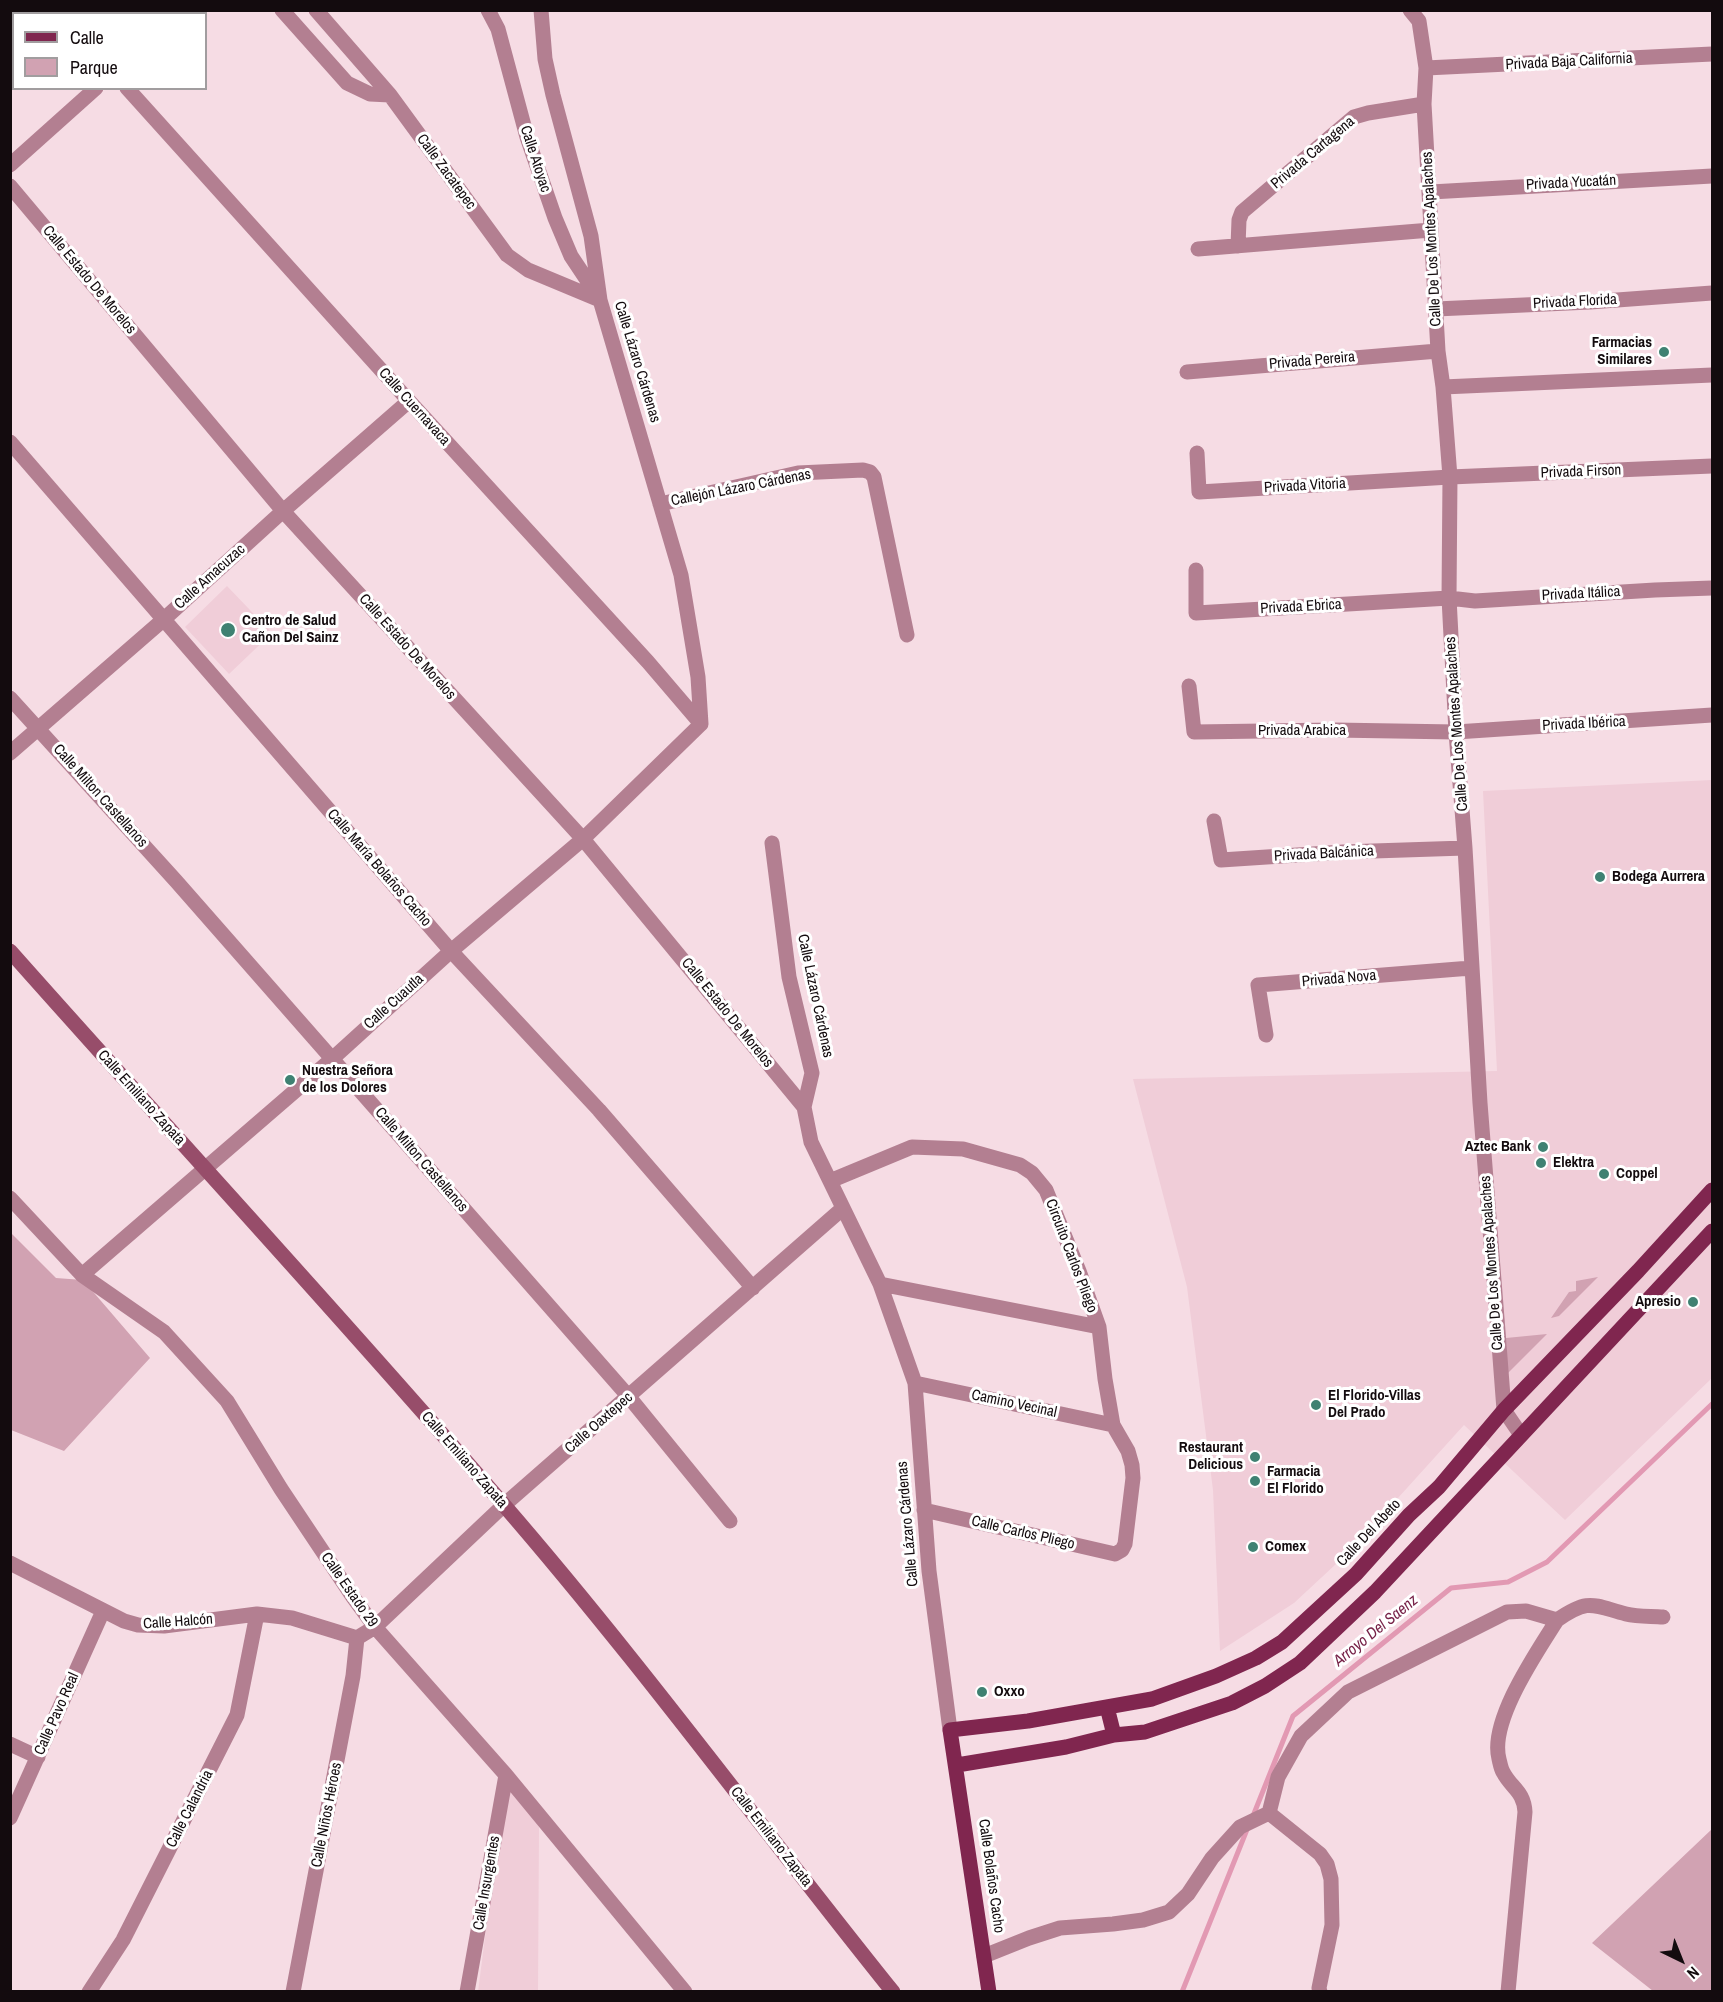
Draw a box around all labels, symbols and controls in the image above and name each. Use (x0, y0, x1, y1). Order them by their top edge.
legend (12, 12, 207, 90)
text: Calle (70, 25, 104, 50)
street label: Privada Baja California (1505, 50, 1633, 74)
text: Parque (70, 55, 118, 80)
street label: Privada Cartagena (1268, 113, 1358, 193)
street label: Calle Atoyac (516, 123, 554, 195)
street label: Calle Zacatepec (413, 131, 479, 213)
street label: Calle De Los Montes Apalaches (1418, 151, 1446, 327)
street label: Privada Yucatán (1525, 172, 1617, 194)
street label: Calle Estado De Morelos (38, 222, 140, 338)
street label: Privada Florida (1533, 291, 1617, 313)
street label: Calle Lázaro Cárdenas (610, 299, 664, 425)
place label: Farmacias Similares (1592, 334, 1652, 369)
marker: Farmacias Similares (1657, 345, 1671, 359)
street label: Privada Pereira (1268, 348, 1356, 374)
street label: Calle Cuernavaca (375, 365, 453, 449)
street label: Privada Firson (1540, 462, 1622, 482)
street label: Callejón Lázaro Cárdenas (669, 466, 813, 510)
street label: Privada Vitoria (1264, 475, 1346, 497)
street label: Calle Amacuzac (171, 541, 249, 613)
street label: Privada Itálica (1541, 583, 1621, 605)
street label: Calle Estado De Morelos (355, 590, 459, 704)
street label: Privada Ebrica (1260, 596, 1342, 618)
place label: Centro de Salud Cañon Del Sainz (242, 612, 338, 647)
marker: Centro de Salud Cañon Del Sainz (219, 621, 237, 639)
street label: Calle De Los Montes Apalaches (1442, 636, 1472, 812)
street label: Privada Ibérica (1542, 713, 1626, 735)
street label: Privada Arabica (1258, 722, 1346, 740)
street label: Calle Milton Castellanos (49, 741, 151, 851)
street label: Calle María Bolaños Cacho (323, 806, 435, 930)
street label: Privada Balcánica (1274, 842, 1374, 866)
place label: Bodega Aurrera (1612, 868, 1705, 886)
marker: Bodega Aurrera (1593, 870, 1607, 884)
street label: Calle Lázaro Cárdenas (793, 933, 837, 1059)
street label: Calle Estado De Morelos (677, 954, 777, 1072)
street label: Privada Nova (1301, 967, 1377, 991)
street label: Calle Cuautla (361, 971, 427, 1033)
street label: Calle Emiliano Zapata (94, 1047, 188, 1149)
place label: Nuestra Señora de los Dolores (302, 1062, 393, 1097)
marker: Nuestra Señora de los Dolores (283, 1073, 297, 1087)
street label: Calle Milton Castellanos (371, 1104, 471, 1216)
place label: Aztec Bank (1465, 1138, 1531, 1156)
marker: Aztec Bank (1536, 1140, 1550, 1154)
place label: Elektra (1553, 1154, 1594, 1172)
marker: Elektra (1534, 1156, 1548, 1170)
place label: Coppel (1616, 1165, 1658, 1183)
marker: Coppel (1597, 1167, 1611, 1181)
street label: Calle De Los Montes Apalaches (1477, 1175, 1507, 1351)
street label: Circuito Carlos Pliego (1041, 1197, 1101, 1315)
place label: Apresio (1635, 1293, 1681, 1311)
marker: Apresio (1686, 1295, 1700, 1309)
street label: Camino Vecinal (970, 1386, 1058, 1422)
place label: El Florido-Villas Del Prado (1328, 1387, 1421, 1422)
street label: Calle Oaxtepec (561, 1389, 637, 1457)
marker: El Florido-Villas Del Prado (1309, 1398, 1323, 1412)
street label: Calle Emiliano Zapata (417, 1408, 511, 1512)
place label: Restaurant Delicious (1179, 1439, 1243, 1474)
marker: Restaurant Delicious (1248, 1450, 1262, 1464)
street label: Calle Lázaro Cárdenas (894, 1461, 922, 1587)
place label: Farmacia El Florido (1267, 1463, 1324, 1498)
marker: Farmacia El Florido (1248, 1474, 1262, 1488)
street label: Calle Del Abeto (1333, 1496, 1405, 1570)
street label: Calle Carlos Pliego (970, 1512, 1076, 1554)
place label: Comex (1265, 1538, 1306, 1556)
marker: Comex (1246, 1540, 1260, 1554)
street label: Calle Estado 29 (317, 1549, 381, 1631)
water label: Arroyo Del Saenz (1330, 1591, 1422, 1671)
street label: Calle Halcón (143, 1611, 213, 1633)
street label: Calle Pavo Real (31, 1670, 83, 1758)
place label: Oxxo (994, 1683, 1025, 1701)
marker: Oxxo (975, 1685, 989, 1699)
street label: Calle Niños Héroes (308, 1761, 346, 1869)
street label: Calle Calandria (163, 1767, 217, 1851)
street label: Calle Emiliano Zapata (726, 1784, 816, 1890)
street label: Calle Bolaños Cacho (974, 1818, 1008, 1934)
street label: Calle Insurgentes (470, 1834, 504, 1932)
north arrow (1651, 1930, 1711, 1990)
text: N (1682, 1962, 1704, 1984)

